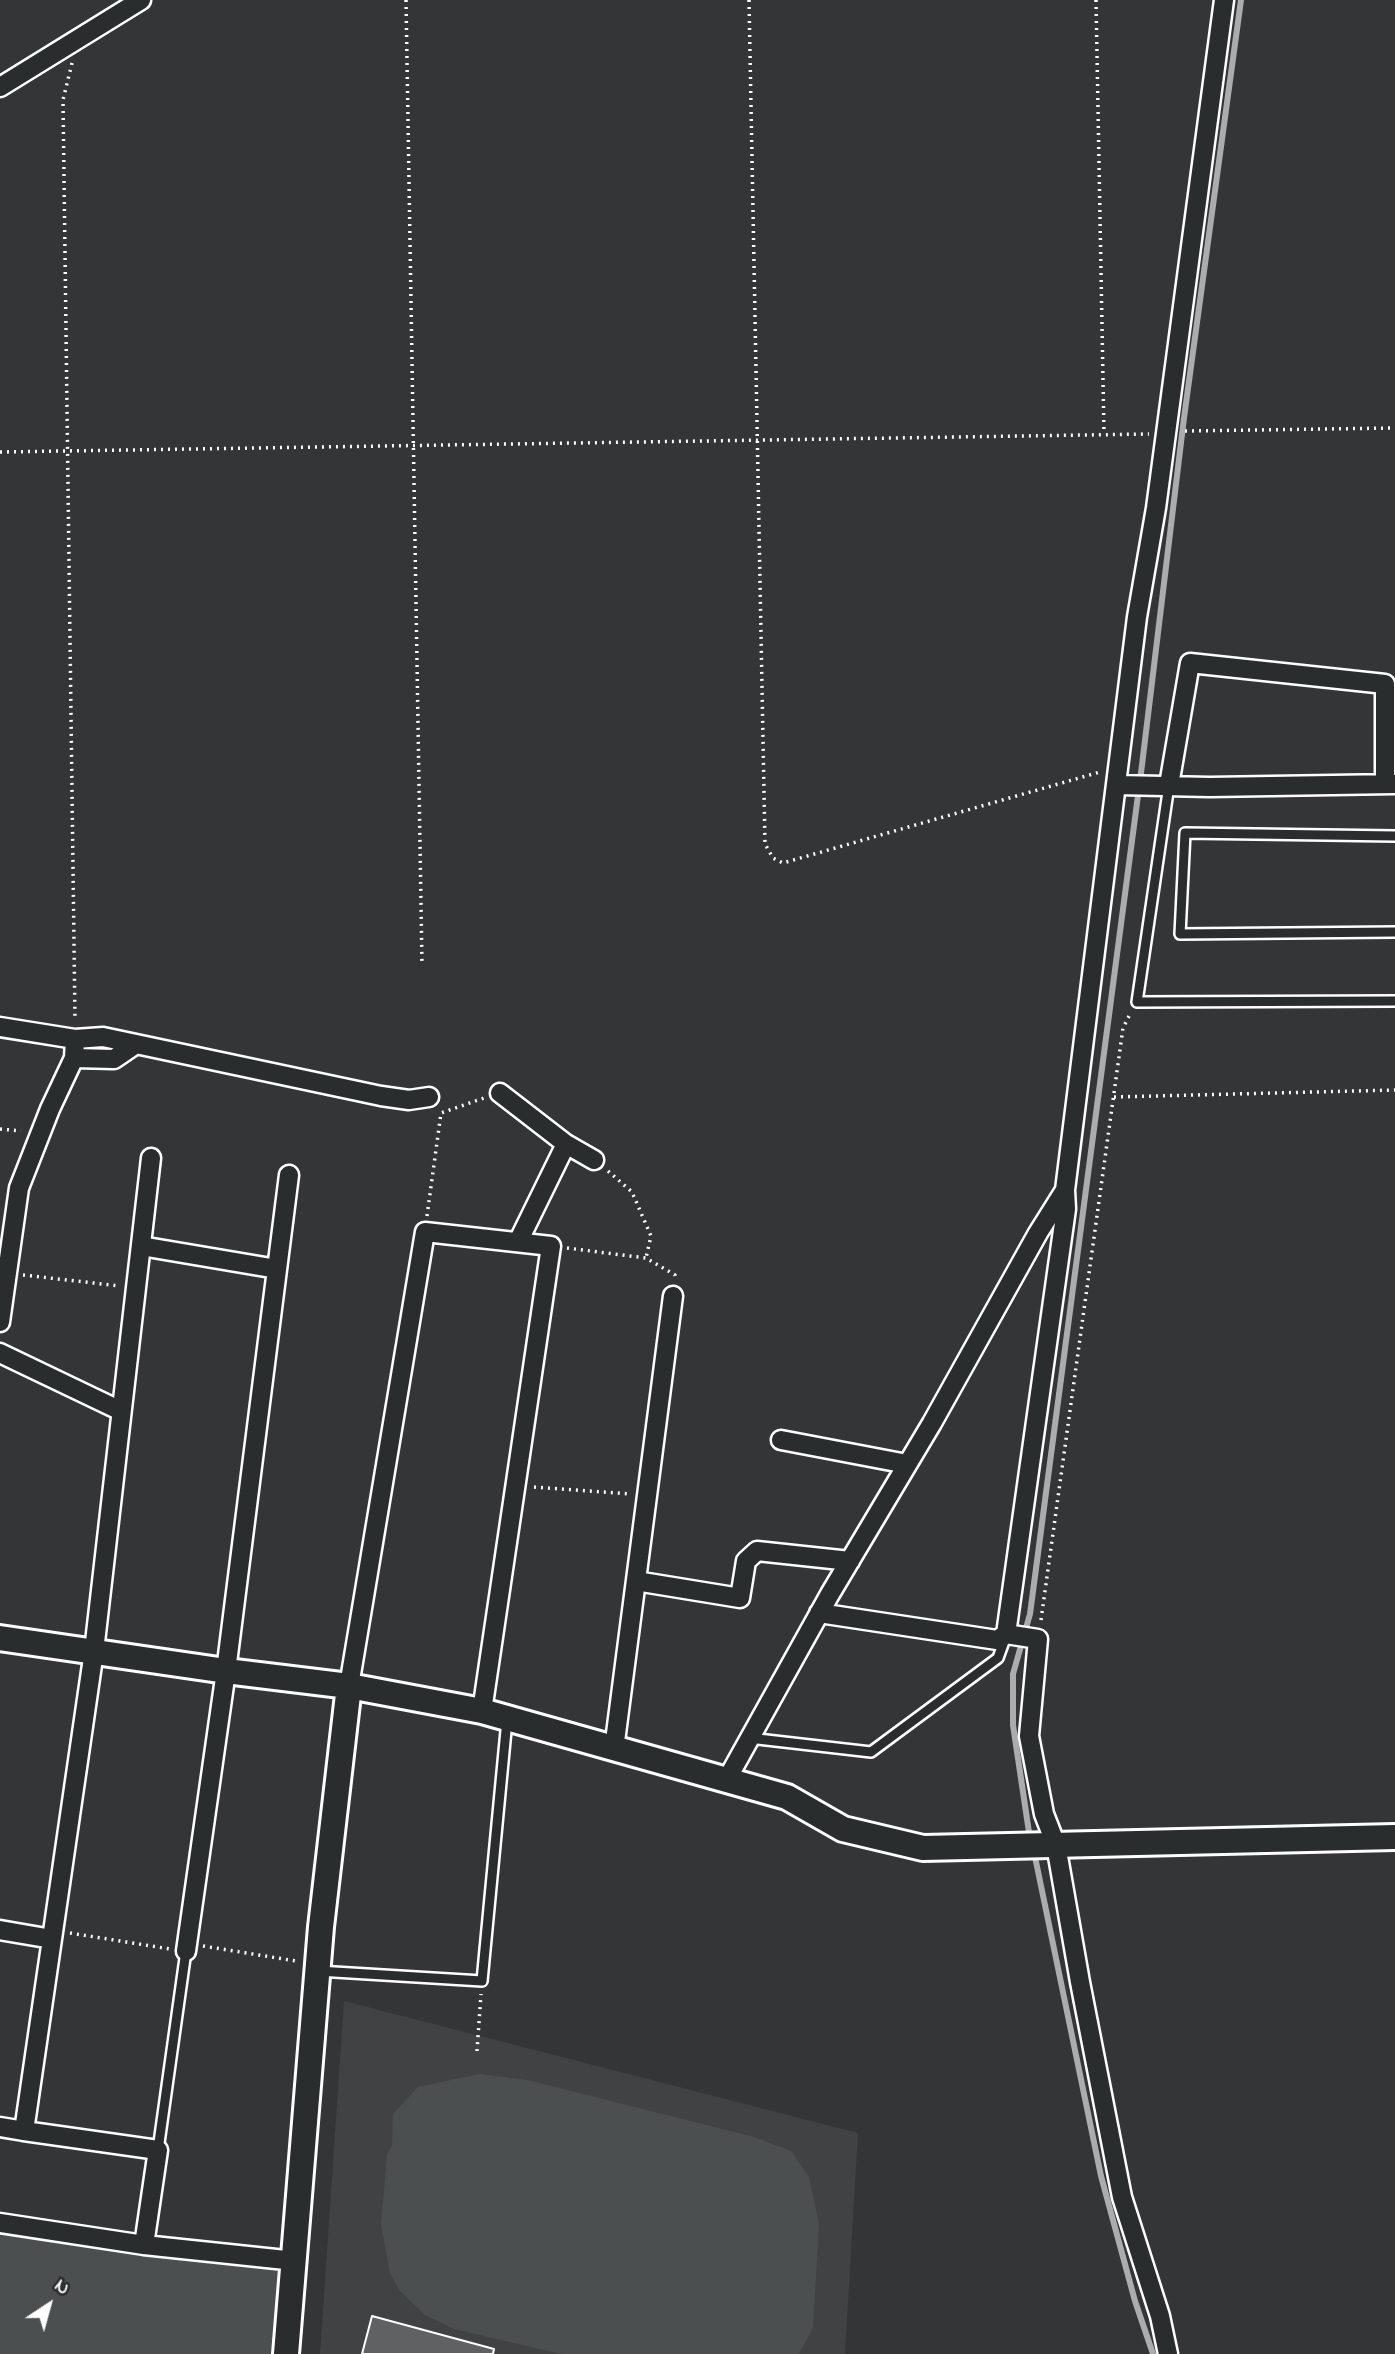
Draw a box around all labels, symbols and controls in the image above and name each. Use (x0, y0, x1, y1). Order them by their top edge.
north arrow (14, 2270, 84, 2340)
text: N (49, 2273, 75, 2302)

